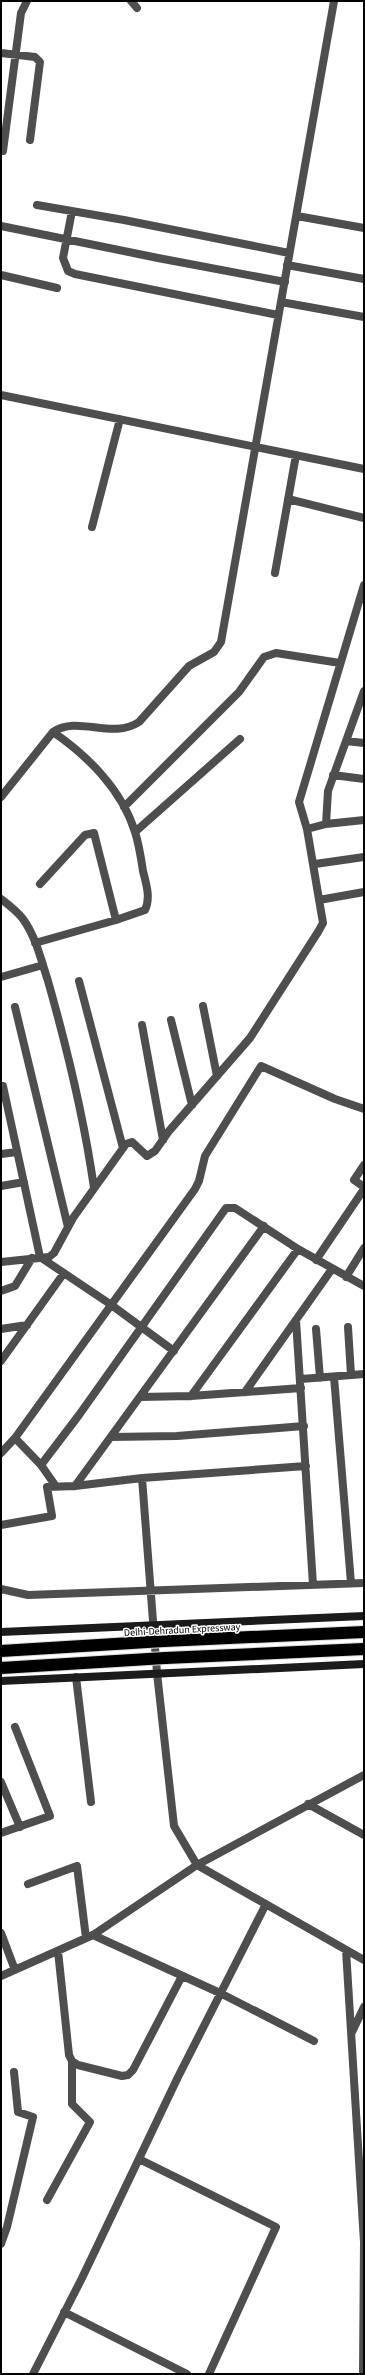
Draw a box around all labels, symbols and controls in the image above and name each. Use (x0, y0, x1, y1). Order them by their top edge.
street label: Delhi-Dehradun Expressway (124, 1620, 241, 1640)

